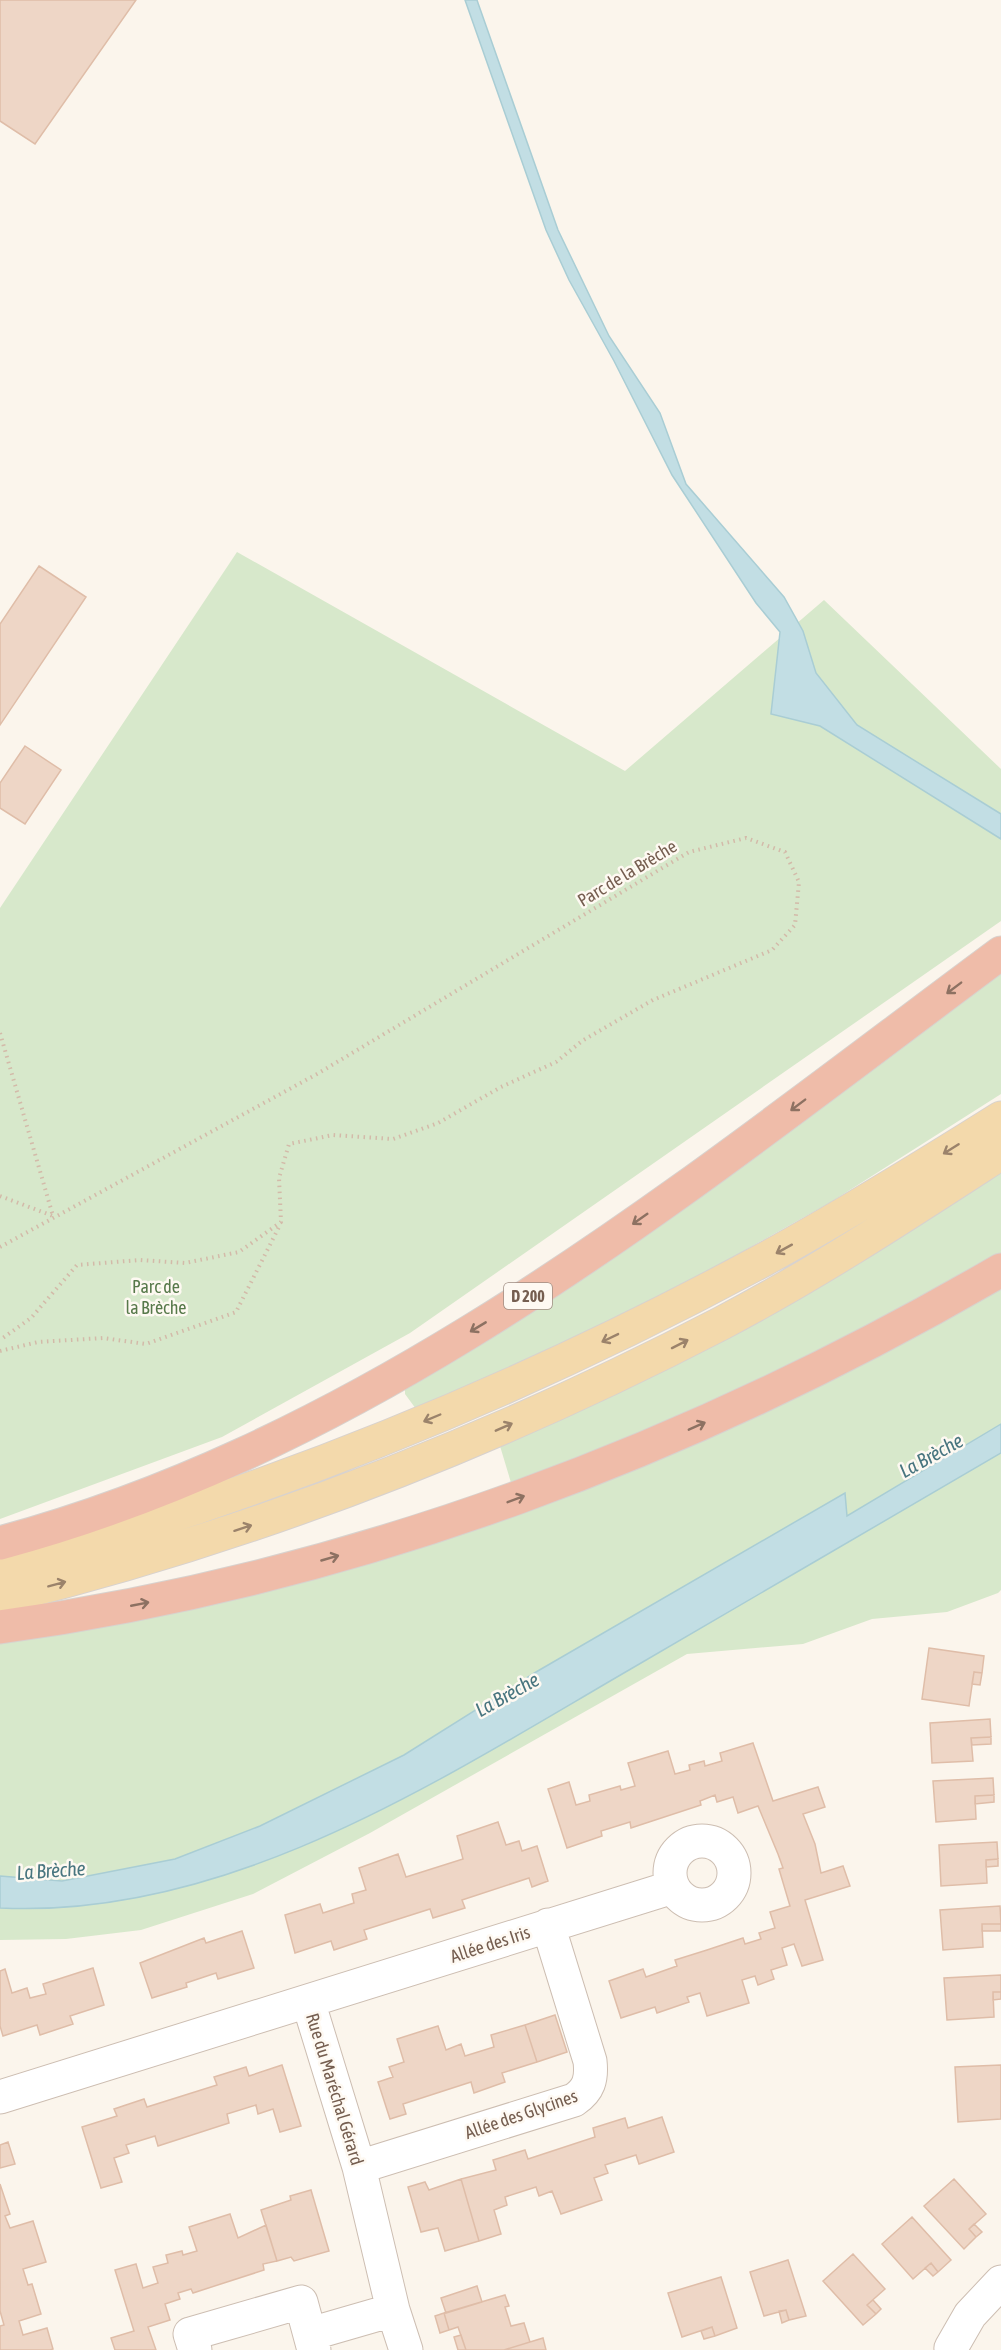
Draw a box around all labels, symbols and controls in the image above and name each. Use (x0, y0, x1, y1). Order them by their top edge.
street label: Parc de la Brèche (574, 835, 680, 911)
one-way arrow (946, 981, 962, 994)
one-way arrow (790, 1099, 806, 1111)
one-way arrow (943, 1143, 960, 1155)
one-way arrow (632, 1213, 648, 1225)
one-way arrow (776, 1243, 793, 1255)
park label: Parc de la Brèche (125, 1276, 187, 1318)
road number: D 200 (504, 1283, 552, 1309)
one-way arrow (470, 1322, 487, 1334)
one-way arrow (602, 1332, 620, 1344)
one-way arrow (670, 1337, 688, 1349)
one-way arrow (424, 1413, 442, 1424)
one-way arrow (687, 1420, 705, 1431)
one-way arrow (494, 1421, 512, 1432)
water label: La Brèche (895, 1428, 967, 1482)
one-way arrow (506, 1493, 524, 1504)
one-way arrow (233, 1521, 252, 1532)
one-way arrow (320, 1552, 339, 1564)
one-way arrow (47, 1577, 66, 1589)
one-way arrow (130, 1598, 150, 1609)
water label: La Brèche (471, 1667, 543, 1721)
water label: La Brèche (16, 1856, 86, 1884)
street label: Allée des Iris (447, 1921, 533, 1967)
street label: Rue du Maréchal Gérard (302, 2011, 368, 2167)
street label: Allée des Glycines (462, 2085, 580, 2143)

